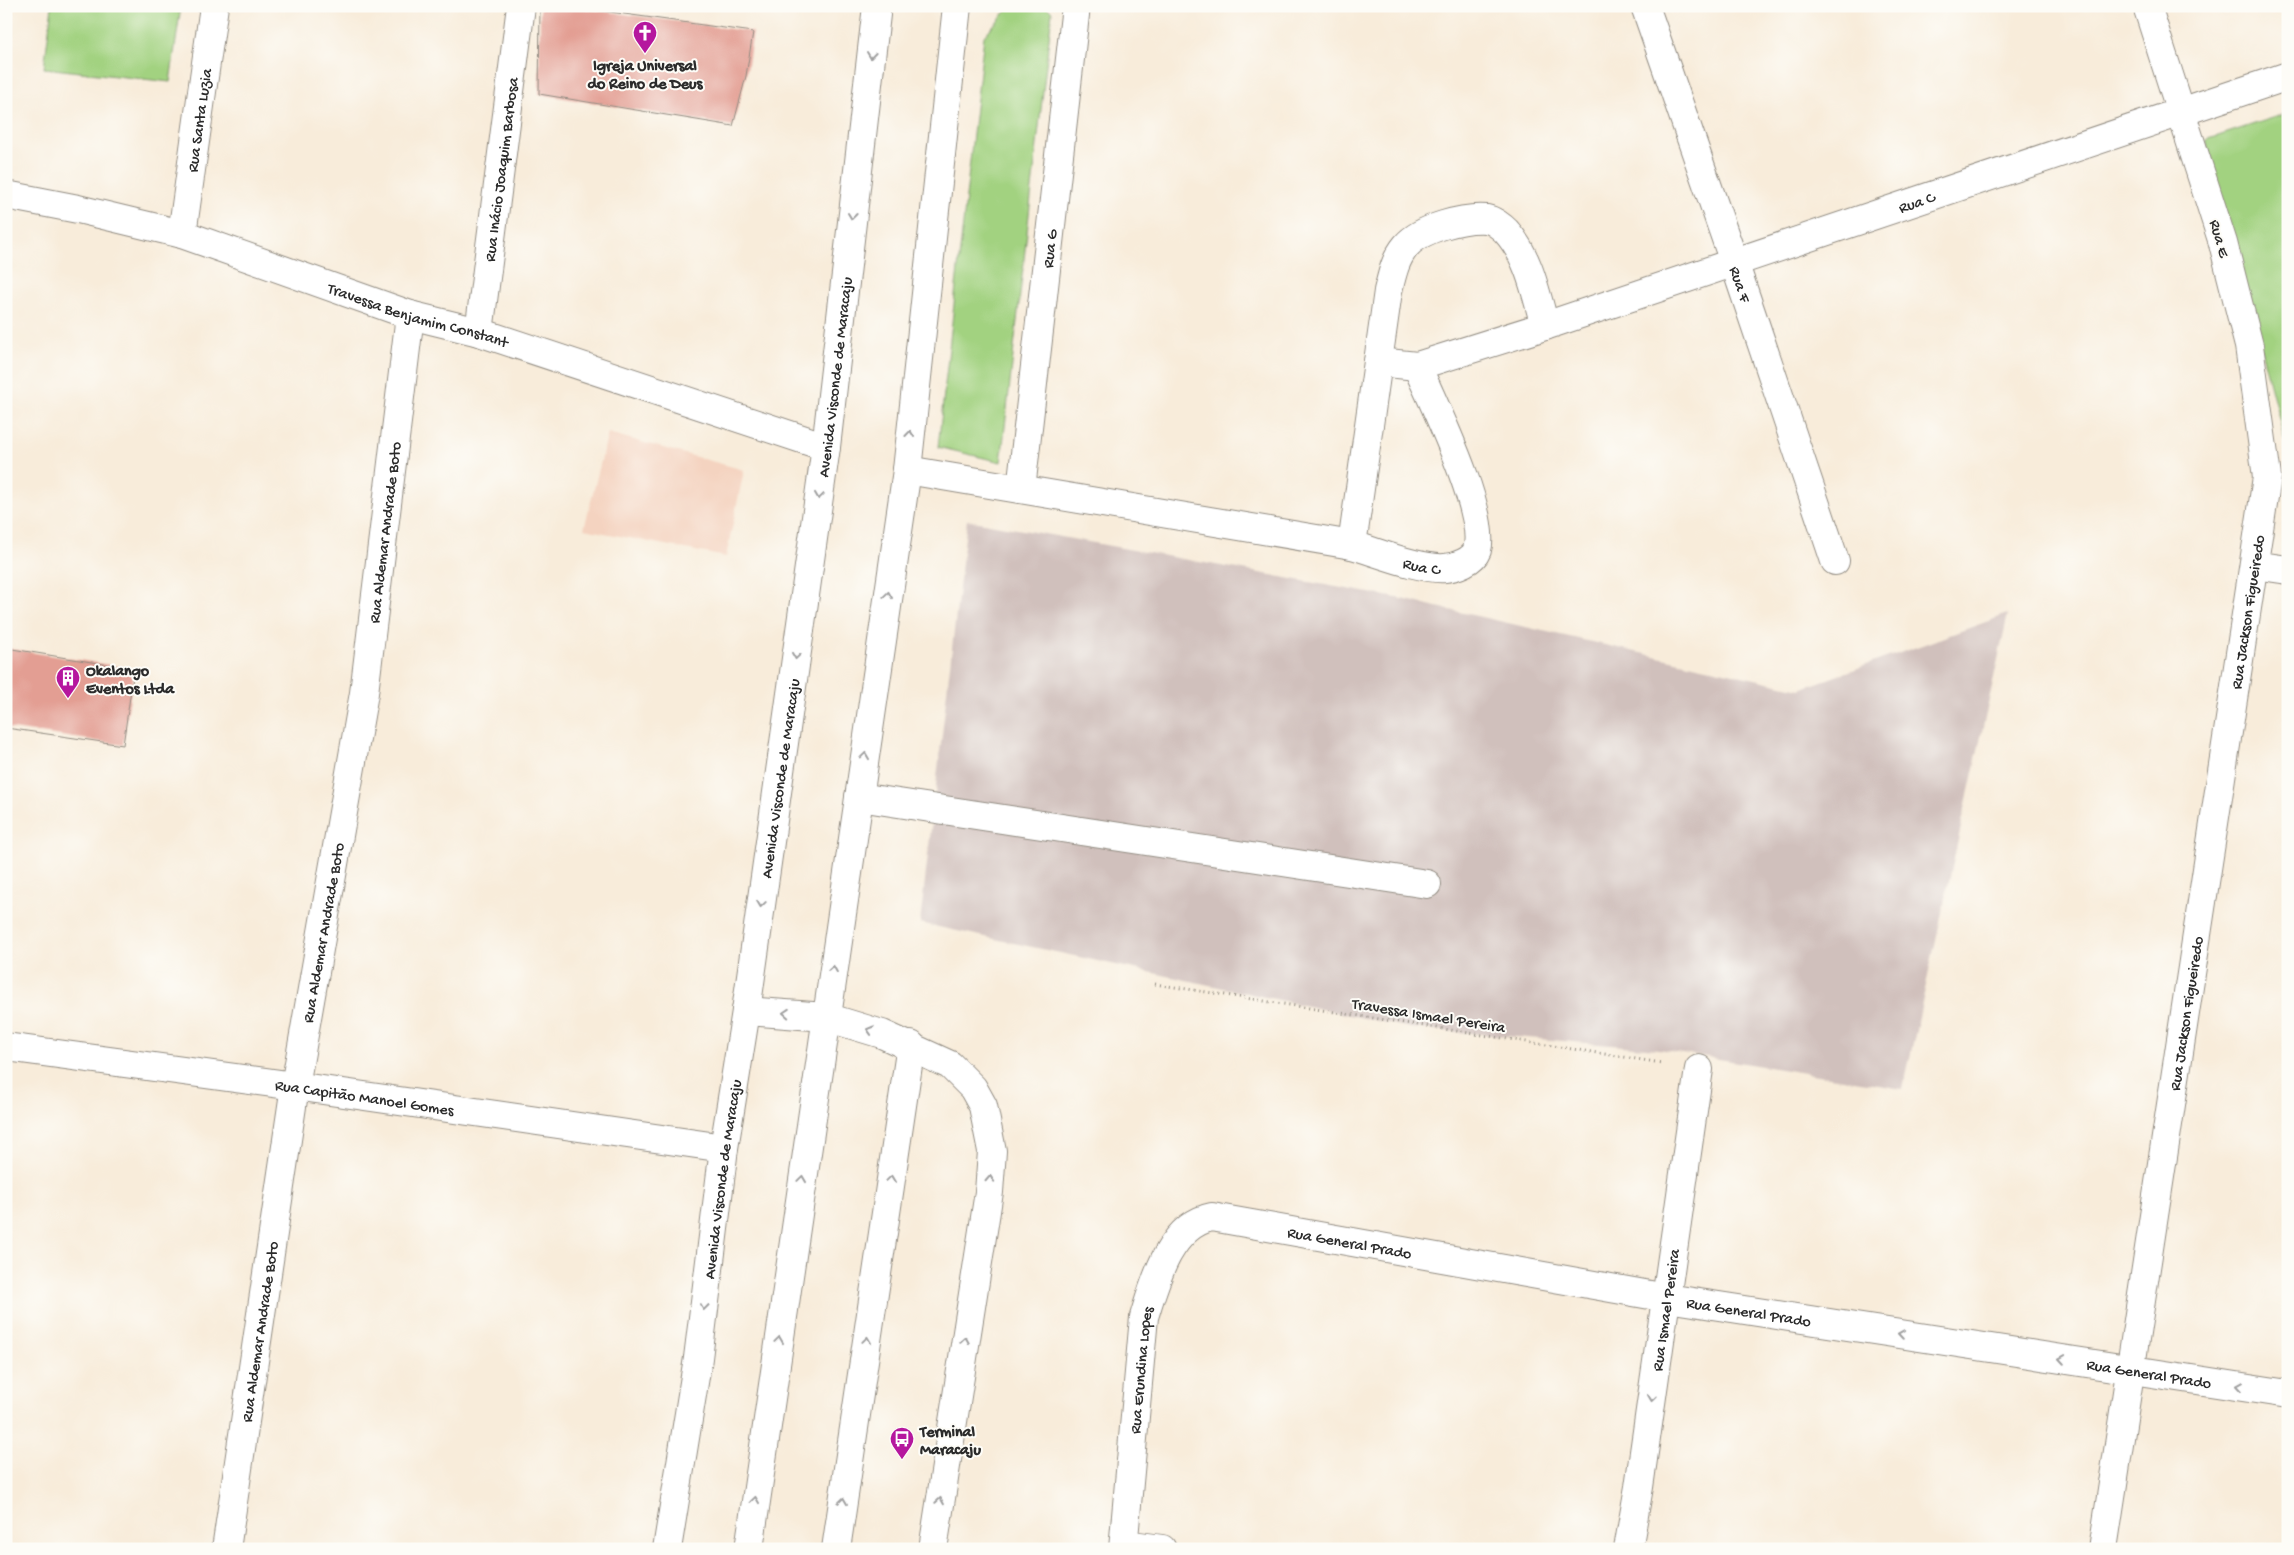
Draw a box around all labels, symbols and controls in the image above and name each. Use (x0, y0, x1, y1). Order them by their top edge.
church icon: Igreja Universal do Reino de Deus (632, 20, 658, 54)
one-way arrow (866, 51, 877, 59)
place label: Igreja Universal do Reino de Deus (588, 58, 704, 95)
street label: Rua Santa Luzia (185, 66, 218, 174)
street label: Rua Inácio Joaquim Barbosa (482, 75, 525, 263)
street label: Rua C (1897, 189, 1939, 219)
one-way arrow (847, 212, 858, 220)
street label: Rua E (2203, 218, 2232, 261)
street label: Rua G (1040, 228, 1064, 269)
street label: Rua F (1723, 264, 1753, 306)
street label: Avenida Visconde de Maracaju (816, 276, 859, 479)
street label: Travessa Benjamim Constant (323, 280, 511, 354)
one-way arrow (905, 430, 916, 438)
street label: Rua Aldemar Andrade Boto (367, 441, 407, 625)
one-way arrow (814, 492, 825, 500)
street label: Rua Jackson Figueiredo (2229, 534, 2271, 691)
street label: Rua C (1400, 556, 1442, 581)
one-way arrow (883, 591, 893, 599)
one-way arrow (791, 653, 802, 661)
place label: Okalango Eventos Ltda (86, 663, 175, 700)
building icon: Okalango Eventos Ltda (55, 665, 81, 699)
street label: Avenida Visconde de Maracaju (759, 677, 806, 880)
one-way arrow (859, 752, 870, 760)
street label: Rua Aldemar Andrade Boto (300, 841, 351, 1025)
one-way arrow (756, 900, 767, 908)
street label: Rua Jackson Figueiredo (2167, 935, 2210, 1092)
one-way arrow (827, 964, 838, 972)
street label: Travessa Ismael Pereira (1349, 996, 1508, 1039)
one-way arrow (782, 1008, 790, 1019)
one-way arrow (867, 1026, 875, 1036)
street label: Rua Capitão Manoel Gomes (274, 1077, 456, 1122)
street label: Avenida Visconde de Maracaju (702, 1078, 748, 1280)
one-way arrow (796, 1174, 807, 1182)
one-way arrow (885, 1175, 895, 1183)
one-way arrow (984, 1175, 995, 1183)
street label: Rua General Prado (1286, 1225, 1413, 1265)
street label: Rua Aldemar Andrade Boto (239, 1240, 285, 1424)
street label: Rua Ismael Pereira (1650, 1247, 1686, 1373)
street label: Rua General Prado (1685, 1295, 1812, 1333)
street label: Rua Erundina Lopes (1127, 1303, 1160, 1435)
one-way arrow (699, 1304, 710, 1312)
one-way arrow (1897, 1329, 1905, 1340)
one-way arrow (773, 1335, 783, 1344)
one-way arrow (861, 1335, 871, 1344)
one-way arrow (959, 1336, 970, 1344)
one-way arrow (2057, 1354, 2065, 1365)
street label: Rua General Prado (2085, 1357, 2212, 1395)
one-way arrow (2235, 1382, 2244, 1392)
one-way arrow (1647, 1394, 1658, 1402)
place label: Terminal Maracaju (918, 1424, 982, 1461)
bus stop icon: Terminal Maracaju (889, 1426, 915, 1460)
one-way arrow (750, 1496, 760, 1505)
one-way arrow (837, 1496, 847, 1505)
one-way arrow (934, 1496, 945, 1504)

